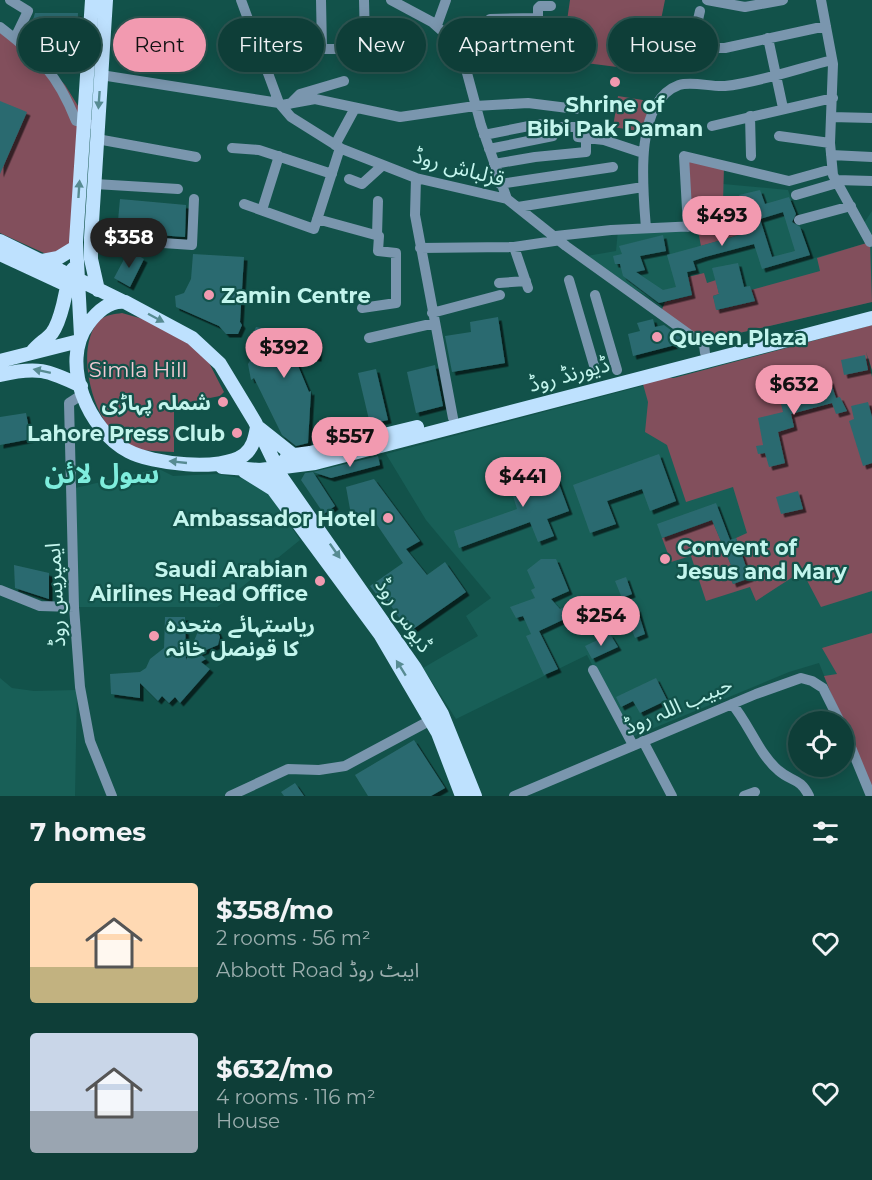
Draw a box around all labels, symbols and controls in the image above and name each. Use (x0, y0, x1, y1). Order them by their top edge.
chip: Buy (18, 18, 101, 72)
chip: Rent (113, 18, 206, 72)
chip: Filters (218, 18, 324, 72)
chip: New (336, 18, 426, 72)
chip: Apartment (438, 18, 596, 72)
chip: House (608, 18, 718, 72)
marker: Shrine of Bibi Pak Daman (608, 75, 622, 89)
one-way arrow (94, 91, 104, 110)
place label: Shrine of Bibi Pak Daman (527, 92, 703, 141)
street label: قزلباش روڈ (410, 143, 508, 191)
one-way arrow (74, 179, 84, 198)
pin: $493 (686, 196, 758, 247)
text: $493 (696, 203, 748, 227)
pin: $358 (93, 218, 165, 269)
text: $358 (104, 225, 154, 249)
place label: Zamin Centre (221, 283, 371, 308)
marker: Zamin Centre (202, 288, 216, 302)
one-way arrow (148, 313, 165, 322)
place label: Queen Plaza (669, 325, 807, 350)
pin: $392 (248, 328, 320, 379)
marker: Queen Plaza (650, 330, 664, 344)
text: $392 (260, 335, 309, 359)
street label: ڈیورنڈ روڈ (526, 351, 612, 397)
park label: Simla Hill (89, 357, 187, 382)
pin: $632 (758, 365, 830, 416)
one-way arrow (32, 366, 51, 375)
text: $632 (769, 372, 819, 396)
place label: شملہ پہاڑی (102, 390, 211, 416)
marker: شملہ پہاڑی (216, 395, 230, 409)
pin: $557 (314, 417, 386, 468)
place label: Lahore Press Club (27, 421, 225, 446)
text: $557 (326, 424, 374, 448)
marker: Lahore Press Club (230, 426, 244, 440)
district label: سول لائن (45, 457, 159, 490)
one-way arrow (168, 457, 187, 467)
pin: $441 (487, 457, 559, 508)
text: $441 (499, 464, 547, 488)
place label: Ambassador Hotel (172, 506, 376, 531)
marker: Ambassador Hotel (381, 511, 395, 525)
place label: Convent of Jesus and Mary (676, 535, 847, 584)
street label: ایمپریس روڈ (40, 542, 71, 648)
one-way arrow (329, 543, 341, 559)
marker: Convent of Jesus and Mary (658, 552, 672, 566)
place label: Saudi Arabian Airlines Head Office (89, 557, 308, 606)
street label: ڈیوس روڈ (370, 573, 438, 657)
marker: Saudi Arabian Airlines Head Office (313, 574, 327, 588)
pin: $254 (565, 596, 637, 647)
text: $254 (576, 603, 626, 627)
place label: ریاستہائے متحدہ کا قونصل خانہ (166, 612, 315, 661)
marker: ریاستہائے متحدہ کا قونصل خانہ (147, 629, 161, 643)
one-way arrow (396, 660, 407, 676)
street label: حبیب اللہ روڈ (620, 671, 736, 739)
map controls (788, 711, 854, 777)
button: locate (788, 711, 854, 777)
text: 7 homes (30, 816, 146, 848)
icon: filters (809, 816, 842, 849)
text: $358/mo (216, 894, 333, 926)
icon: home (78, 907, 150, 979)
text: 2 rooms · 56 m² (216, 926, 371, 950)
icon: heart (809, 927, 842, 960)
text: Abbott Road ایبٹ روڈ (216, 958, 419, 982)
text: $632/mo (216, 1053, 333, 1085)
icon: home (78, 1057, 150, 1129)
icon: heart (809, 1077, 842, 1110)
text: 4 rooms · 116 m² (216, 1085, 376, 1109)
text: House (216, 1109, 280, 1133)

